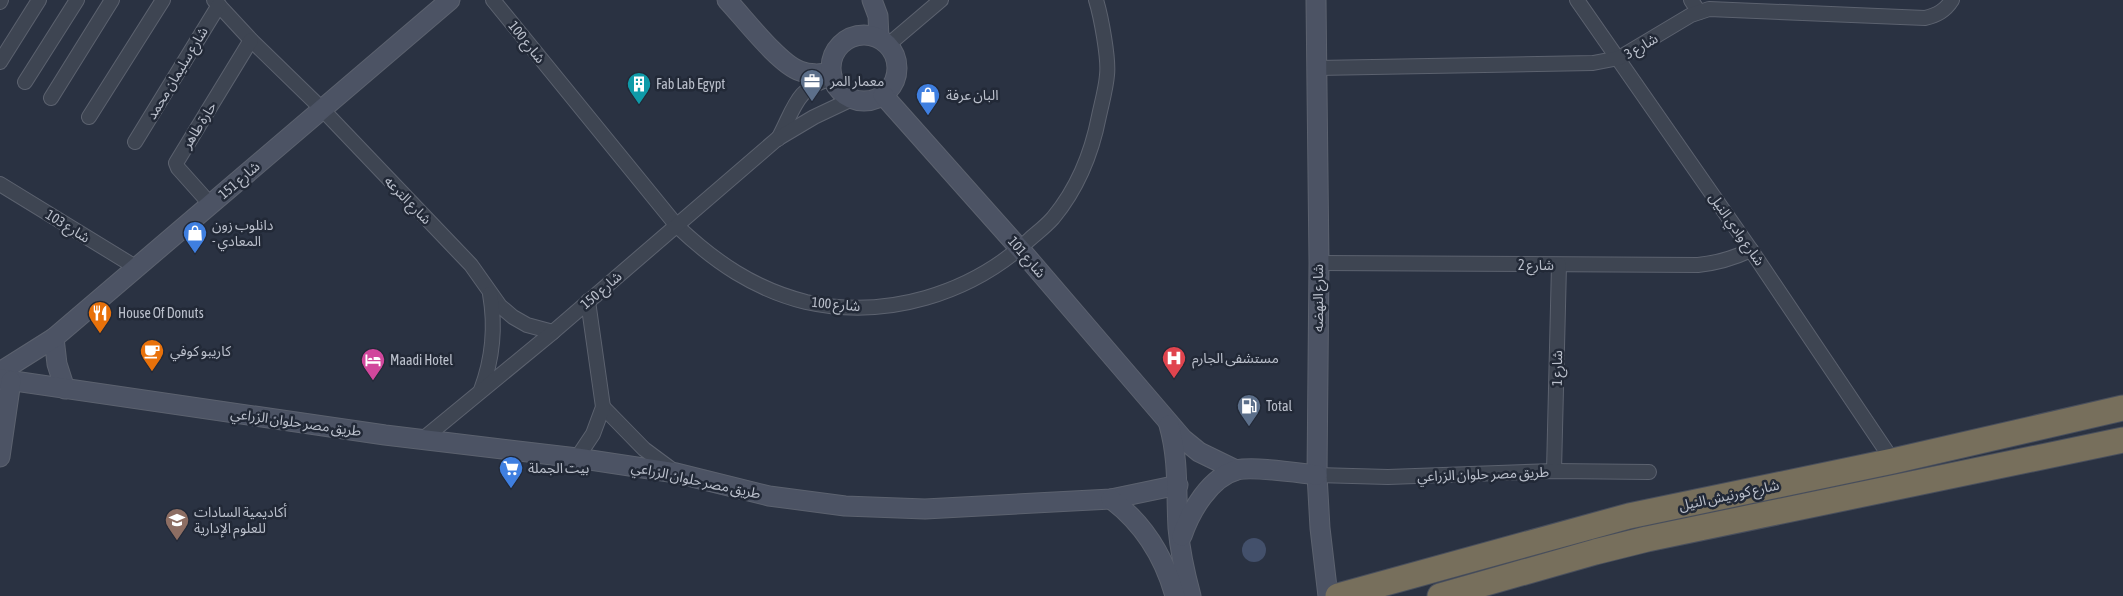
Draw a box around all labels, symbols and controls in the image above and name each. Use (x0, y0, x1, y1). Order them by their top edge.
street label: شارع 100 (503, 18, 549, 68)
street label: شارع سليمان محمد (143, 24, 213, 124)
street label: شارع 3 (1621, 30, 1662, 64)
office icon: معمار المر (799, 68, 825, 102)
building icon: Fab Lab Egypt (626, 71, 652, 105)
place label: معمار المر (829, 73, 884, 90)
place label: Fab Lab Egypt (656, 76, 725, 92)
shop icon: البان عرفة (915, 82, 941, 116)
place label: البان عرفة (946, 87, 999, 104)
street label: حارة طاهر (178, 99, 220, 153)
street label: شارع 151 (215, 158, 265, 204)
street label: شارع الترعه (379, 173, 435, 229)
street label: شارع وادي النيل (1703, 189, 1768, 270)
street label: شارع 103 (41, 206, 93, 248)
place label: دانلوب زون - المعادي (212, 217, 274, 252)
shop icon: دانلوب زون - المعادي (182, 220, 208, 254)
street label: شارع 101 (1003, 233, 1049, 283)
street label: شارع 2 (1518, 257, 1554, 276)
street label: شارع النهضه (1310, 264, 1329, 332)
street label: شارع 150 (577, 268, 627, 314)
street label: شارع 100 (811, 294, 861, 317)
restaurant icon: House Of Donuts (87, 300, 113, 334)
place label: House Of Donuts (118, 305, 204, 321)
cafe icon: كاريبو كوفي (139, 338, 165, 372)
place label: كاريبو كوفي (170, 343, 231, 362)
hospital icon: مستشفى الجارم (1161, 345, 1187, 379)
hotel icon: Maadi Hotel (360, 347, 386, 381)
place label: مستشفى الجارم (1192, 350, 1279, 369)
street label: شارع 1 (1549, 350, 1568, 386)
place label: Maadi Hotel (390, 352, 453, 368)
fuel station icon: Total (1236, 393, 1262, 427)
place label: Total (1266, 398, 1292, 414)
street label: طريق مصر حلوان الزراعي (229, 405, 362, 442)
supermarket icon: بيت الجملة (498, 455, 524, 489)
street label: طريق مصر حلوان الزراعي (629, 458, 762, 505)
place label: بيت الجملة (528, 460, 589, 476)
street label: طريق مصر حلوان الزراعي (1417, 464, 1549, 488)
street label: شارع كورنيش النيل (1677, 477, 1781, 516)
place label: أكاديمية السادات للعلوم الإدارية (194, 503, 287, 539)
school or university icon: أكاديمية السادات للعلوم الإدارية (164, 507, 190, 541)

